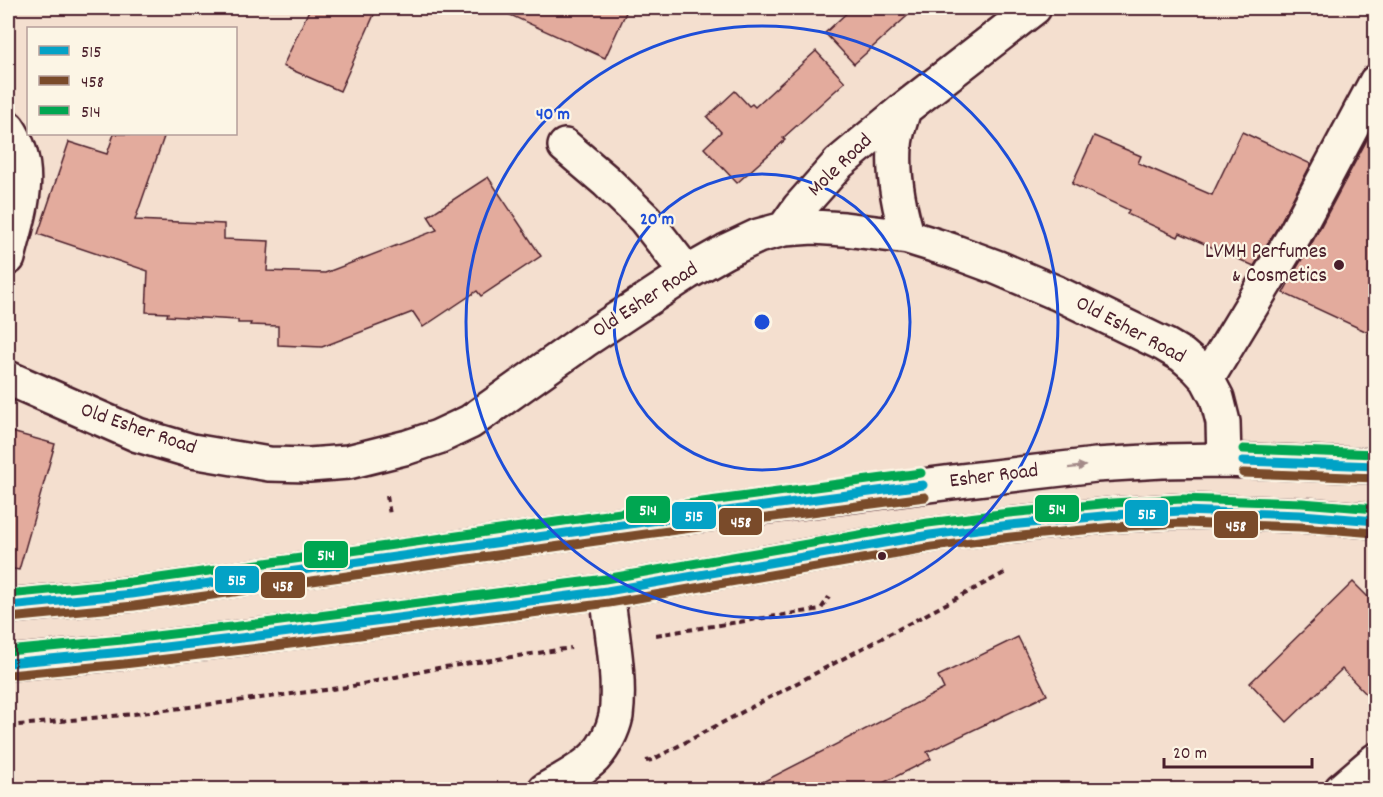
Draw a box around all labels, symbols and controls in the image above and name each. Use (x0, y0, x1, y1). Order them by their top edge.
legend (27, 27, 237, 135)
text: 515 (81, 41, 102, 66)
text: 458 (81, 71, 104, 96)
text: 514 (81, 101, 101, 126)
text: 40 m (536, 103, 570, 128)
street label: Mole Road (802, 127, 880, 205)
text: 20 m (640, 208, 674, 233)
place label: LVMH Perfumes & Cosmetics (1205, 238, 1327, 292)
street label: Old Esher Road (587, 256, 705, 346)
marker: LVMH Perfumes & Cosmetics (1332, 258, 1346, 272)
street label: Old Esher Road (1070, 289, 1190, 373)
centre of rings (752, 312, 772, 332)
street label: Old Esher Road (76, 396, 200, 464)
street label: Esher Road (948, 457, 1040, 497)
one-way arrow (1067, 463, 1086, 472)
line badge: 514 (1034, 494, 1080, 523)
line badge: 514 (625, 495, 671, 524)
text: 514 (1048, 499, 1066, 522)
line badge: 515 (1124, 499, 1169, 527)
text: 514 (639, 500, 657, 523)
line badge: 515 (671, 501, 717, 530)
text: 515 (1138, 504, 1156, 527)
text: 515 (685, 506, 703, 529)
line badge: 458 (718, 507, 763, 536)
line badge: 458 (1213, 510, 1259, 539)
text: 458 (731, 512, 752, 535)
text: 458 (1226, 516, 1247, 539)
line badge: 514 (303, 540, 349, 569)
text: 514 (317, 545, 335, 568)
unlabelled marker (876, 550, 888, 562)
line badge: 515 (214, 565, 260, 594)
text: 515 (228, 570, 246, 593)
line badge: 458 (260, 571, 306, 599)
text: 458 (273, 576, 294, 599)
scale bar (1164, 731, 1312, 769)
text: 20 m (1173, 742, 1207, 767)

